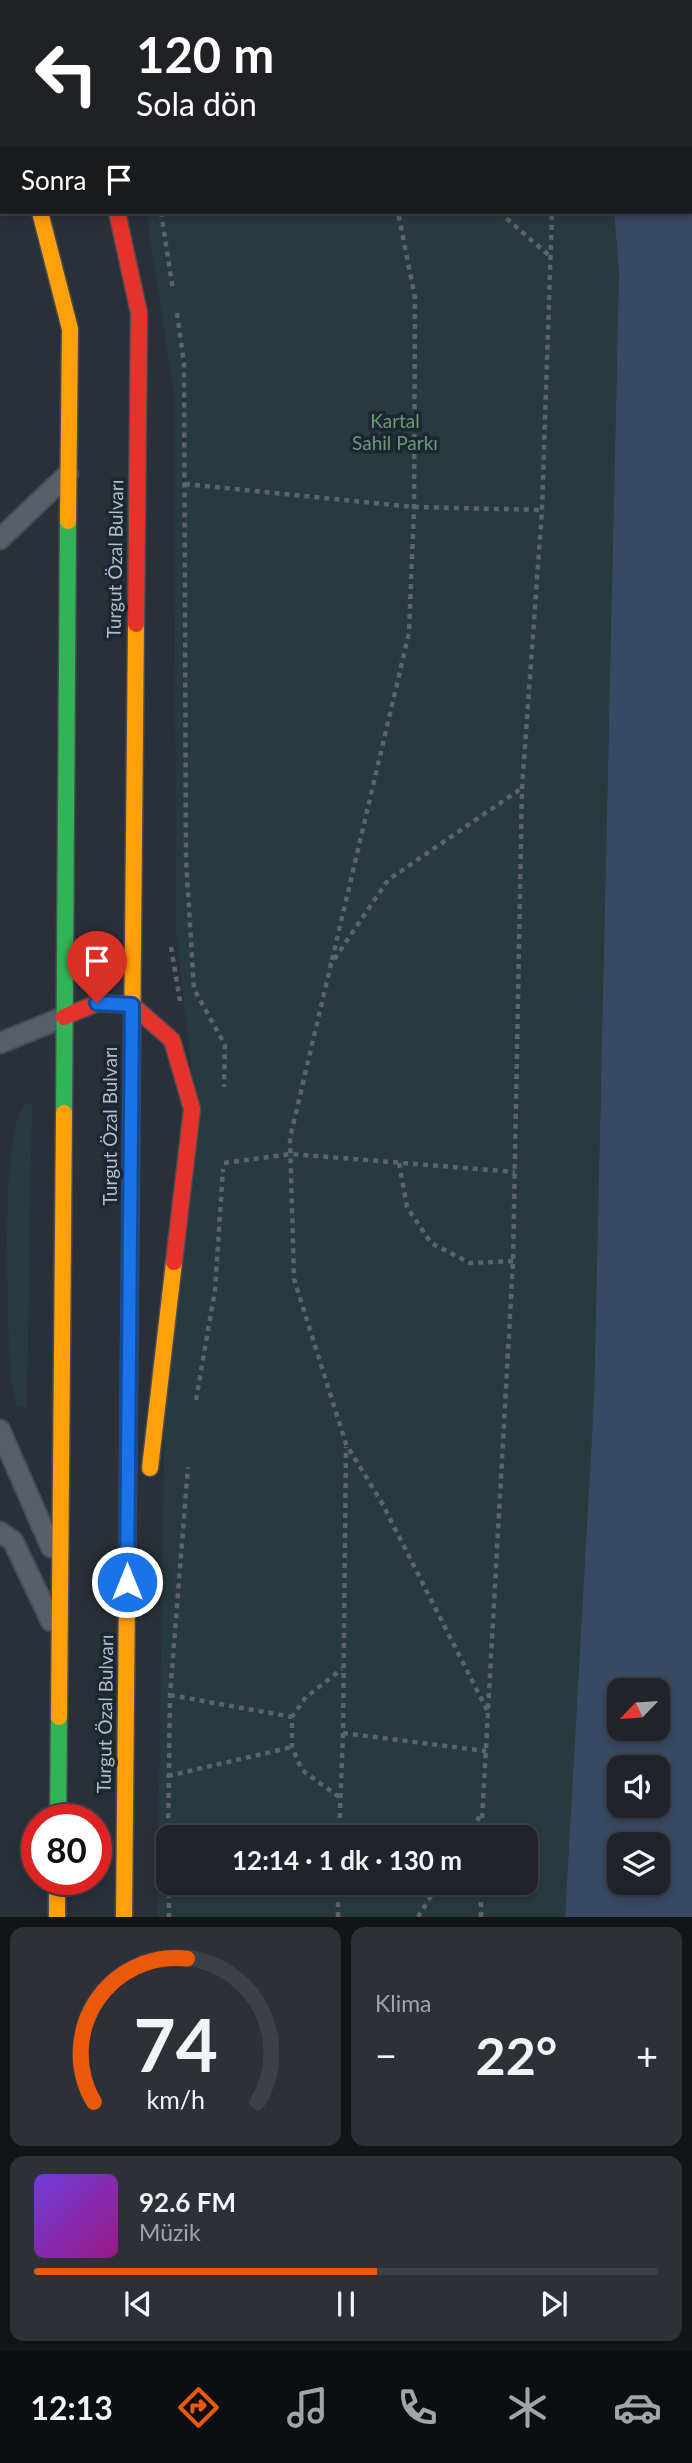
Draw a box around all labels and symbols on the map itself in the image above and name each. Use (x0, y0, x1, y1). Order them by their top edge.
park label: Kartal Sahil Parkı (352, 409, 438, 454)
street label: Turgut Özal Bulvarı (102, 479, 127, 639)
pin (67, 931, 127, 1003)
street label: Turgut Özal Bulvarı (98, 1047, 121, 1205)
position arrow (90, 1545, 164, 1619)
street label: Turgut Özal Bulvarı (92, 1634, 117, 1794)
north arrow (607, 1678, 670, 1741)
speed limit sign: 80 (21, 1804, 112, 1895)

